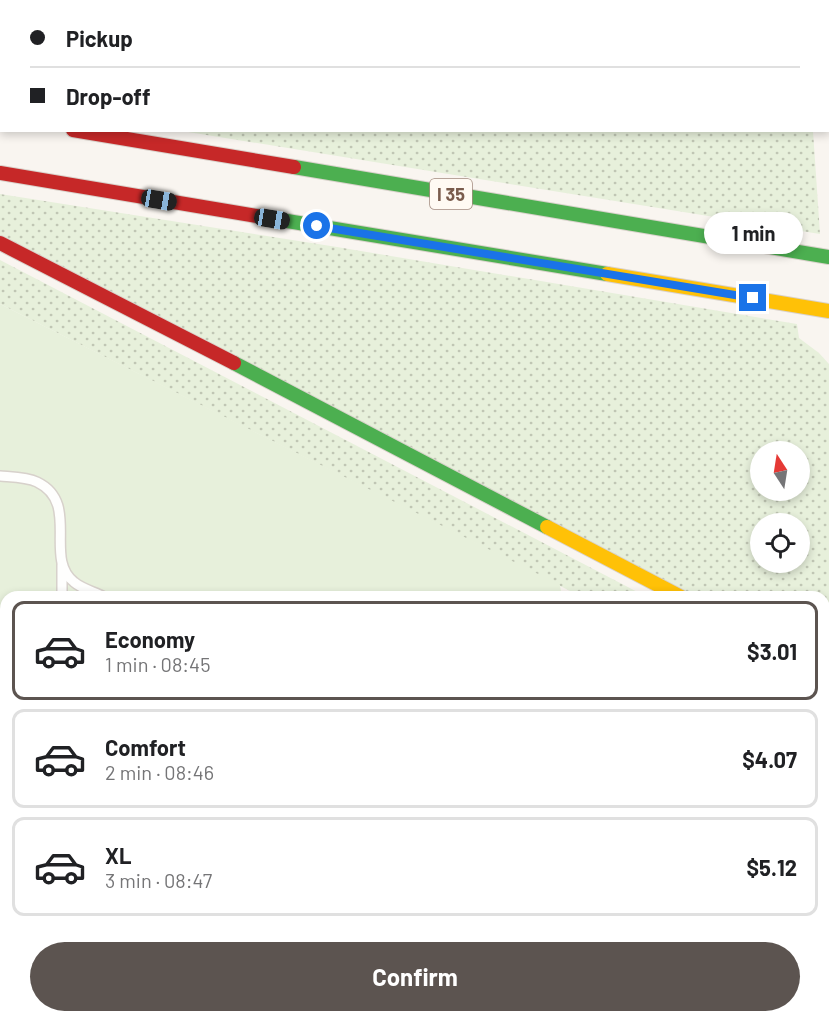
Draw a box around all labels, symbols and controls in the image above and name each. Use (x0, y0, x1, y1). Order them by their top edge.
text: Pickup (66, 25, 133, 51)
text: Drop-off (66, 83, 150, 109)
road number: I 35 (430, 179, 472, 209)
car (140, 188, 178, 212)
car (253, 207, 291, 231)
callout: 1 min (704, 211, 802, 253)
route start (303, 212, 330, 239)
text: 1 min (732, 221, 775, 245)
route end (739, 284, 766, 311)
north arrow (750, 441, 810, 501)
map controls (750, 441, 810, 573)
button: locate (750, 513, 810, 573)
icon: car (33, 624, 87, 678)
text: Economy (105, 626, 195, 652)
text: $3.01 (747, 638, 797, 664)
text: 1 min · 08:45 (105, 652, 210, 676)
icon: car (33, 732, 87, 786)
text: Comfort (105, 734, 186, 760)
text: $4.07 (742, 746, 797, 772)
text: 2 min · 08:46 (105, 760, 214, 784)
icon: car (33, 840, 87, 894)
text: XL (105, 842, 131, 868)
text: $5.12 (747, 854, 797, 880)
text: 3 min · 08:47 (105, 868, 212, 892)
button: Confirm (30, 942, 800, 1011)

